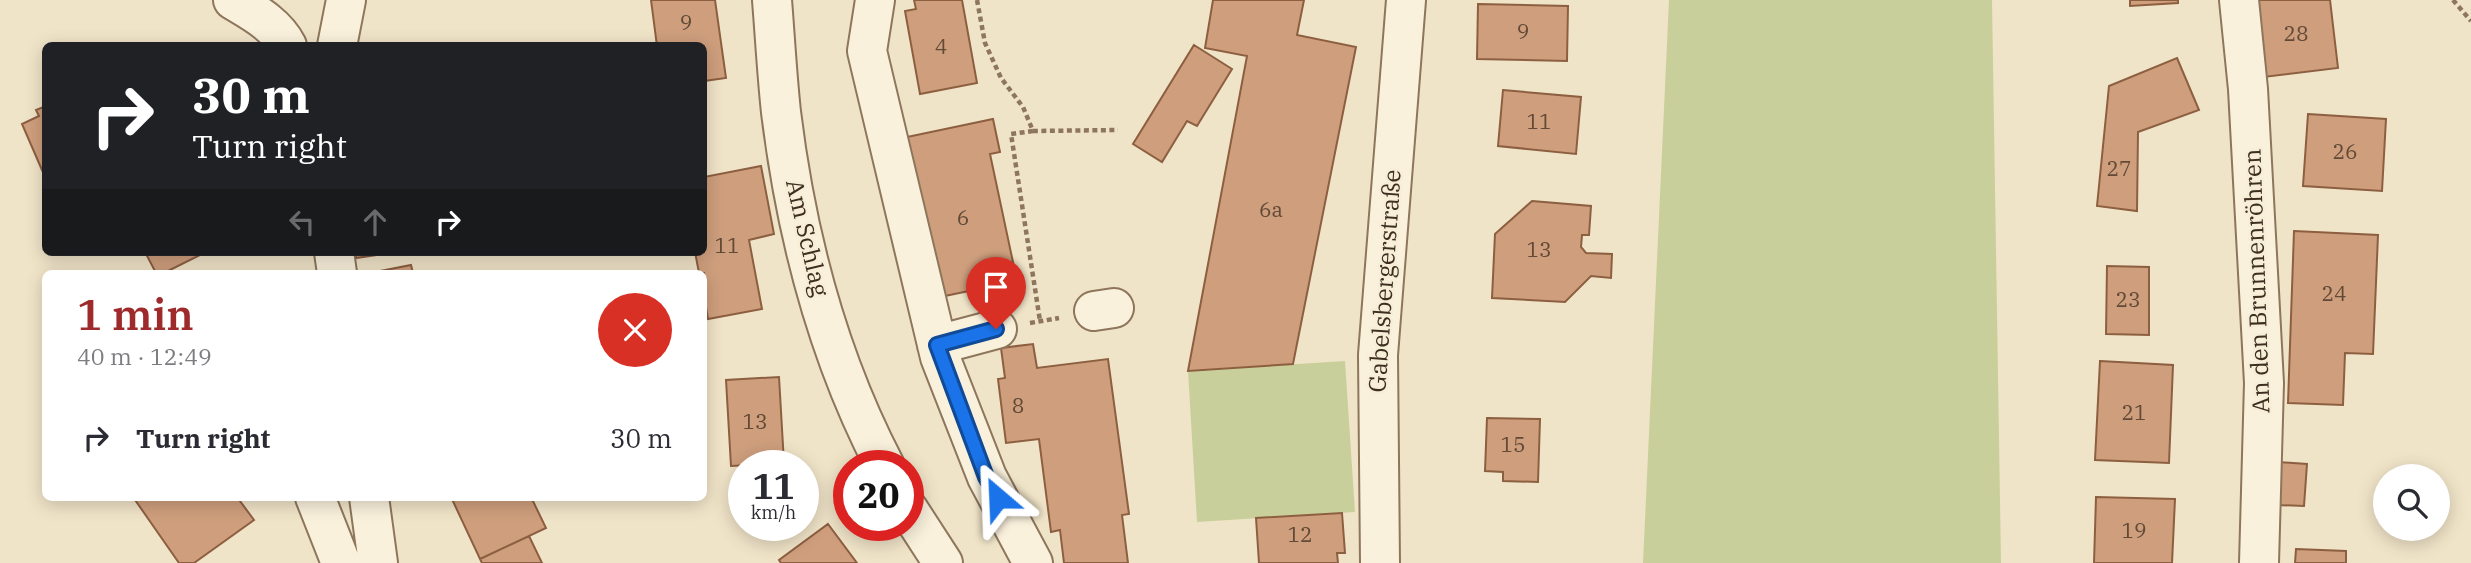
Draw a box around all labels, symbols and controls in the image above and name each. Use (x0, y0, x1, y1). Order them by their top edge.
house number: 9 (680, 8, 692, 36)
house number: 9 (1517, 17, 1529, 45)
house number: 28 (2283, 19, 2309, 47)
house number: 4 (935, 32, 947, 60)
text: 30 m (192, 63, 310, 126)
icon: right (77, 70, 168, 161)
house number: 11 (1526, 107, 1552, 135)
text: Turn right (192, 125, 347, 167)
house number: 26 (2332, 137, 2358, 165)
street label: An den Brunnenröhren (2235, 148, 2277, 414)
house number: 27 (2106, 154, 2132, 182)
street label: Gabelsbergerstraße (1360, 168, 1408, 393)
street label: Am Schlag (779, 176, 837, 300)
house number: 6a (1259, 195, 1283, 223)
icon: left (283, 203, 321, 241)
icon: ahead (356, 203, 394, 241)
icon: right (429, 203, 467, 241)
house number: 6 (957, 203, 969, 231)
house number: 11 (714, 231, 740, 259)
house number: 13 (1526, 235, 1552, 263)
pin (966, 257, 1026, 329)
icon: arrive (977, 268, 1015, 306)
house number: 24 (2321, 279, 2347, 307)
house number: 23 (2115, 285, 2141, 313)
text: 1 min (77, 287, 194, 342)
button: close (598, 293, 672, 367)
text: 40 m · 12:49 (77, 341, 212, 371)
house number: 8 (1012, 391, 1024, 419)
house number: 21 (2121, 398, 2147, 426)
house number: 13 (742, 407, 768, 435)
icon: right (77, 419, 115, 457)
text: Turn right (136, 421, 270, 455)
text: 30 m (610, 421, 672, 455)
house number: 15 (1500, 430, 1526, 458)
speed limit sign: 20 (833, 450, 924, 541)
position arrow (961, 461, 1035, 535)
text: 11 (752, 463, 795, 509)
map controls (2373, 464, 2450, 541)
button: search (2373, 464, 2450, 541)
text: km/h (751, 501, 796, 524)
house number: 19 (2121, 516, 2147, 544)
house number: 12 (1287, 520, 1313, 548)

